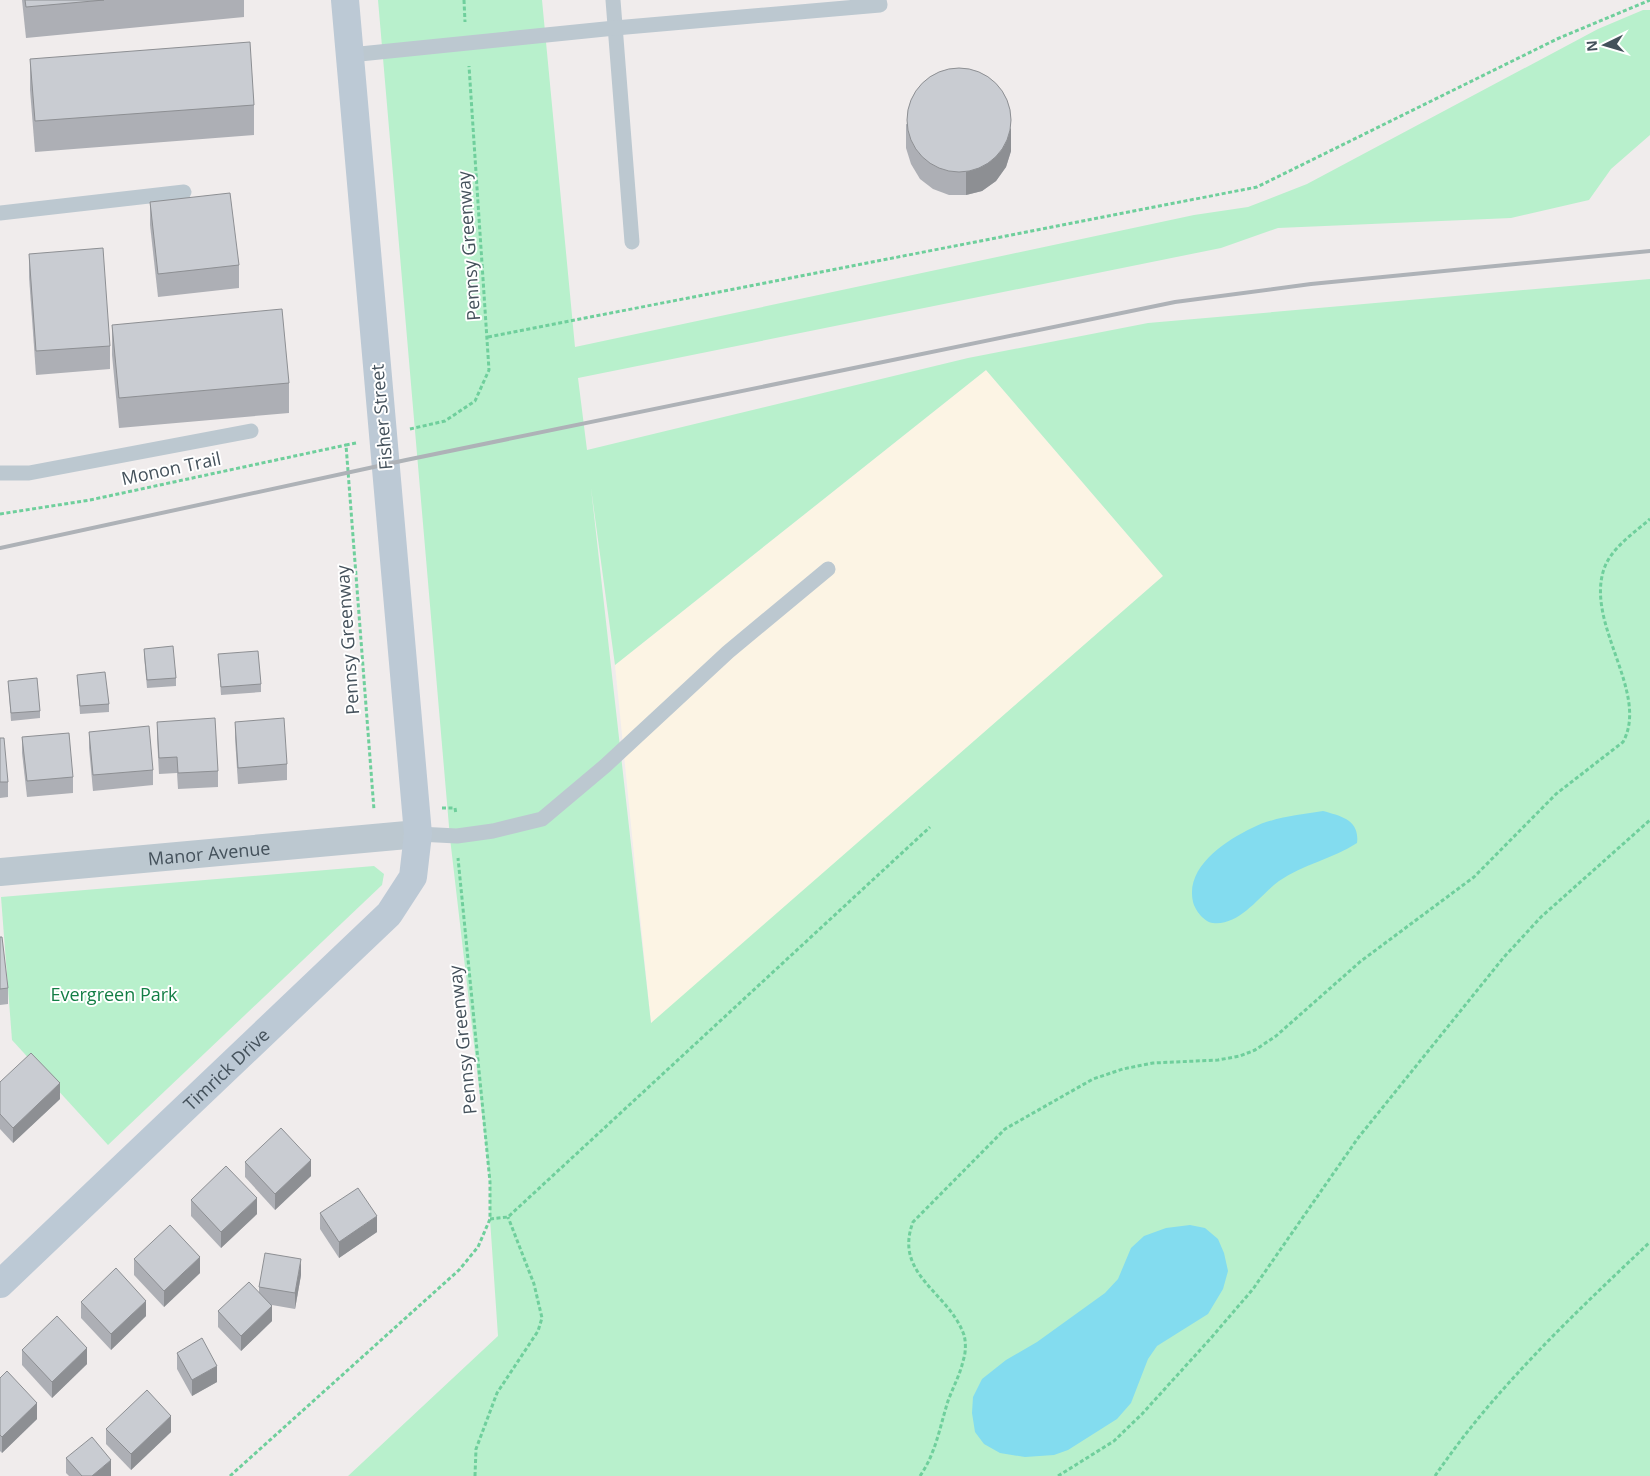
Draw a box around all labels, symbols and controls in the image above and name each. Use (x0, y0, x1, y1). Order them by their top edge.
north arrow (1580, 20, 1630, 70)
text: N (1582, 40, 1602, 53)
street label: Pennsy Greenway (451, 169, 485, 322)
street label: Fisher Street (364, 363, 398, 471)
street label: Monon Trail (119, 446, 223, 490)
street label: Pennsy Greenway (330, 563, 364, 716)
street label: Manor Avenue (147, 835, 271, 870)
street label: Pennsy Greenway (442, 963, 482, 1116)
park label: Evergreen Park (50, 982, 178, 1006)
street label: Timrick Drive (178, 1022, 274, 1116)

